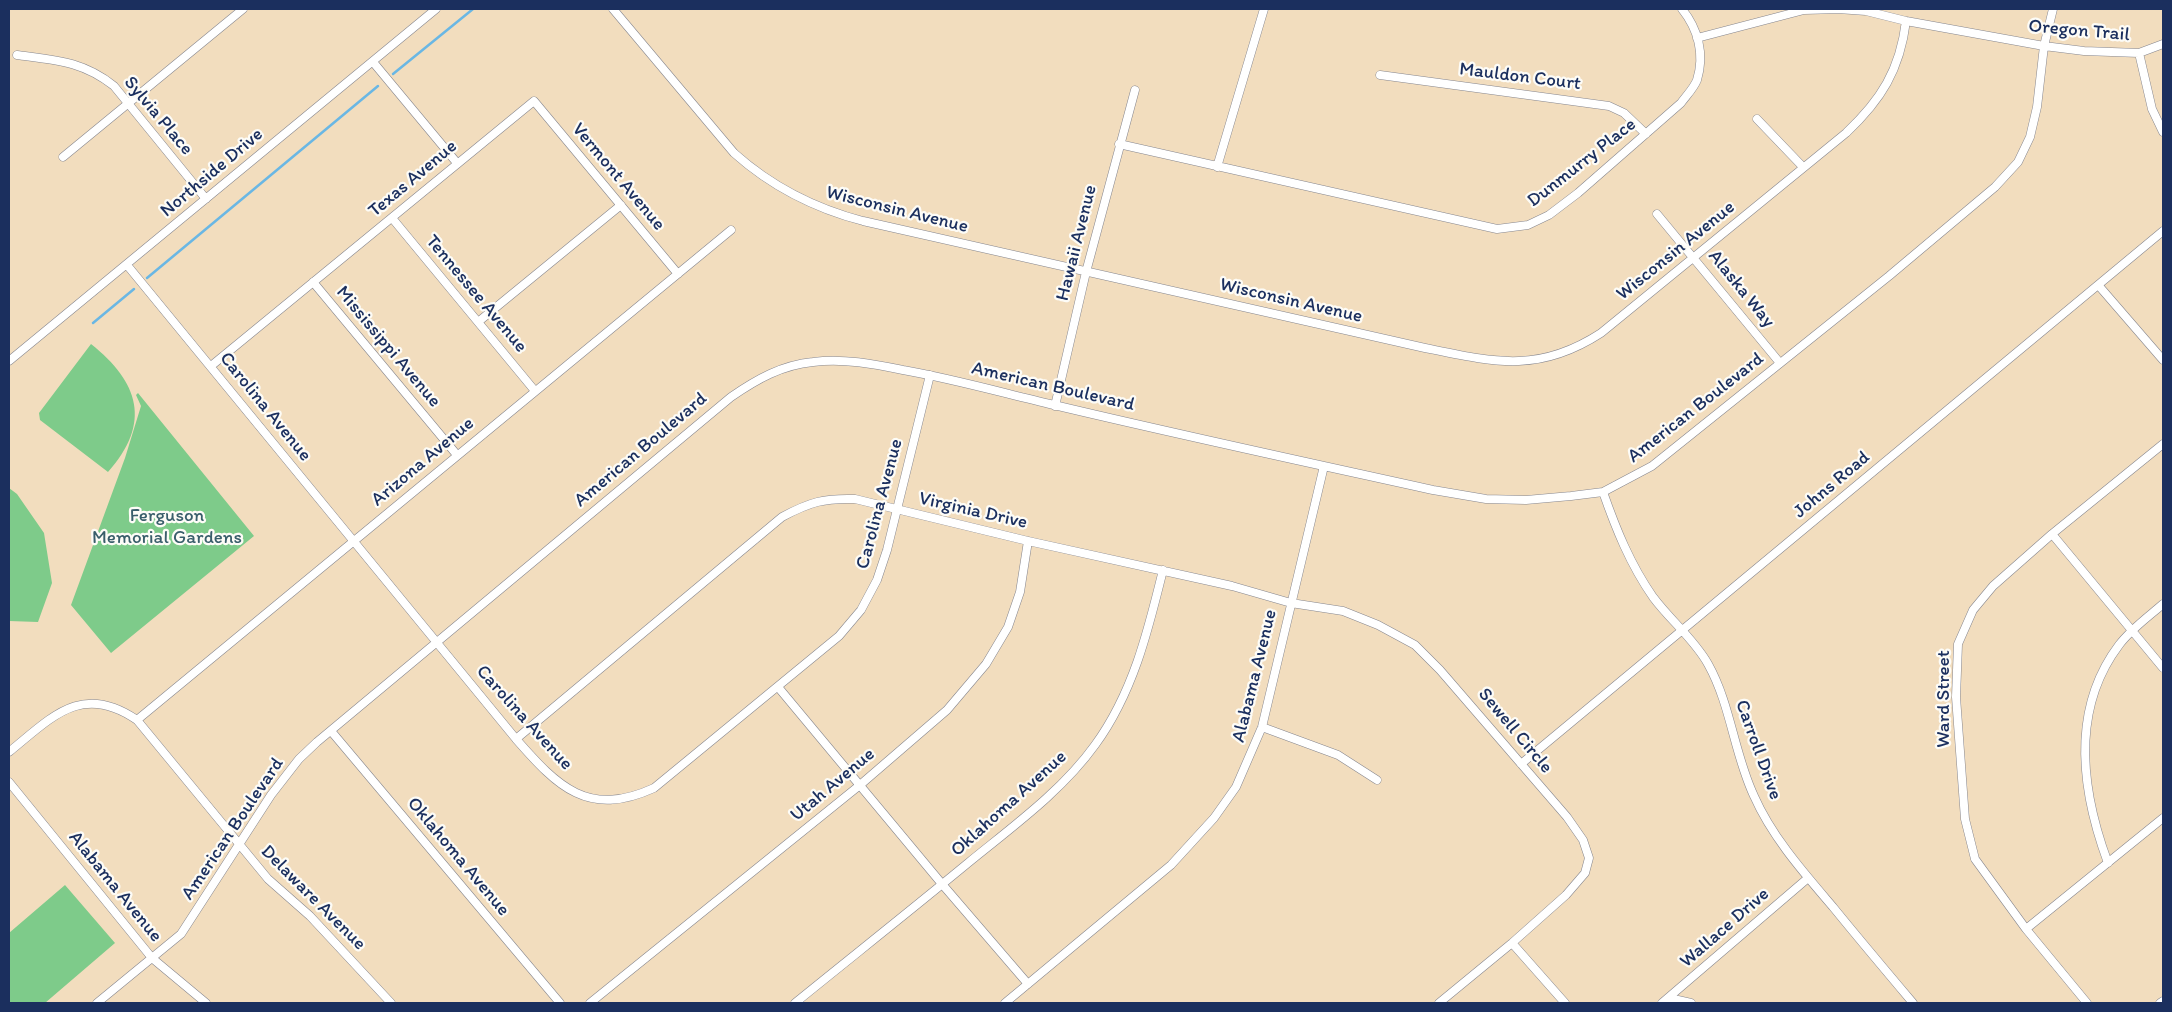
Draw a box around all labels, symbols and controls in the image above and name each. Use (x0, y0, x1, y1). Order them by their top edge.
street label: Oregon Trail (2027, 15, 2131, 47)
street label: Mauldon Court (1458, 58, 1582, 96)
street label: Sylvia Place (118, 72, 198, 160)
street label: Dunmurry Place (1523, 114, 1641, 212)
street label: Vermont Avenue (566, 119, 670, 235)
street label: Northside Drive (156, 123, 268, 223)
street label: Texas Avenue (364, 135, 462, 223)
street label: Wisconsin Avenue (824, 181, 970, 239)
street label: Hawaii Avenue (1052, 183, 1102, 303)
street label: Wisconsin Avenue (1612, 196, 1740, 306)
street label: Tennessee Avenue (420, 231, 532, 357)
street label: Alaska Way (1703, 245, 1779, 333)
street label: Wisconsin Avenue (1217, 274, 1365, 328)
street label: Mississippi Avenue (331, 282, 445, 412)
street label: Carolina Avenue (214, 348, 316, 466)
street label: American Boulevard (1623, 348, 1769, 468)
street label: American Boulevard (969, 357, 1137, 417)
street label: American Boulevard (570, 388, 712, 512)
street label: Arizona Avenue (367, 412, 479, 512)
street label: Carolina Avenue (852, 436, 908, 572)
street label: Johns Road (1789, 446, 1875, 524)
street label: Virginia Drive (917, 487, 1029, 535)
park label: Ferguson Memorial Gardens (92, 505, 242, 549)
street label: Alabama Avenue (1227, 607, 1283, 745)
street label: Ward Street (1933, 650, 1955, 748)
street label: Carolina Avenue (471, 661, 577, 775)
street label: Sewell Circle (1473, 684, 1557, 778)
street label: Carroll Drive (1729, 697, 1787, 803)
street label: Utah Avenue (786, 743, 880, 827)
street label: Oklahoma Avenue (946, 746, 1072, 862)
street label: American Boulevard (177, 754, 289, 904)
street label: Oklahoma Avenue (402, 793, 514, 921)
street label: Alabama Avenue (63, 827, 167, 947)
street label: Delaware Avenue (256, 841, 370, 955)
street label: Wallace Drive (1676, 883, 1774, 973)

